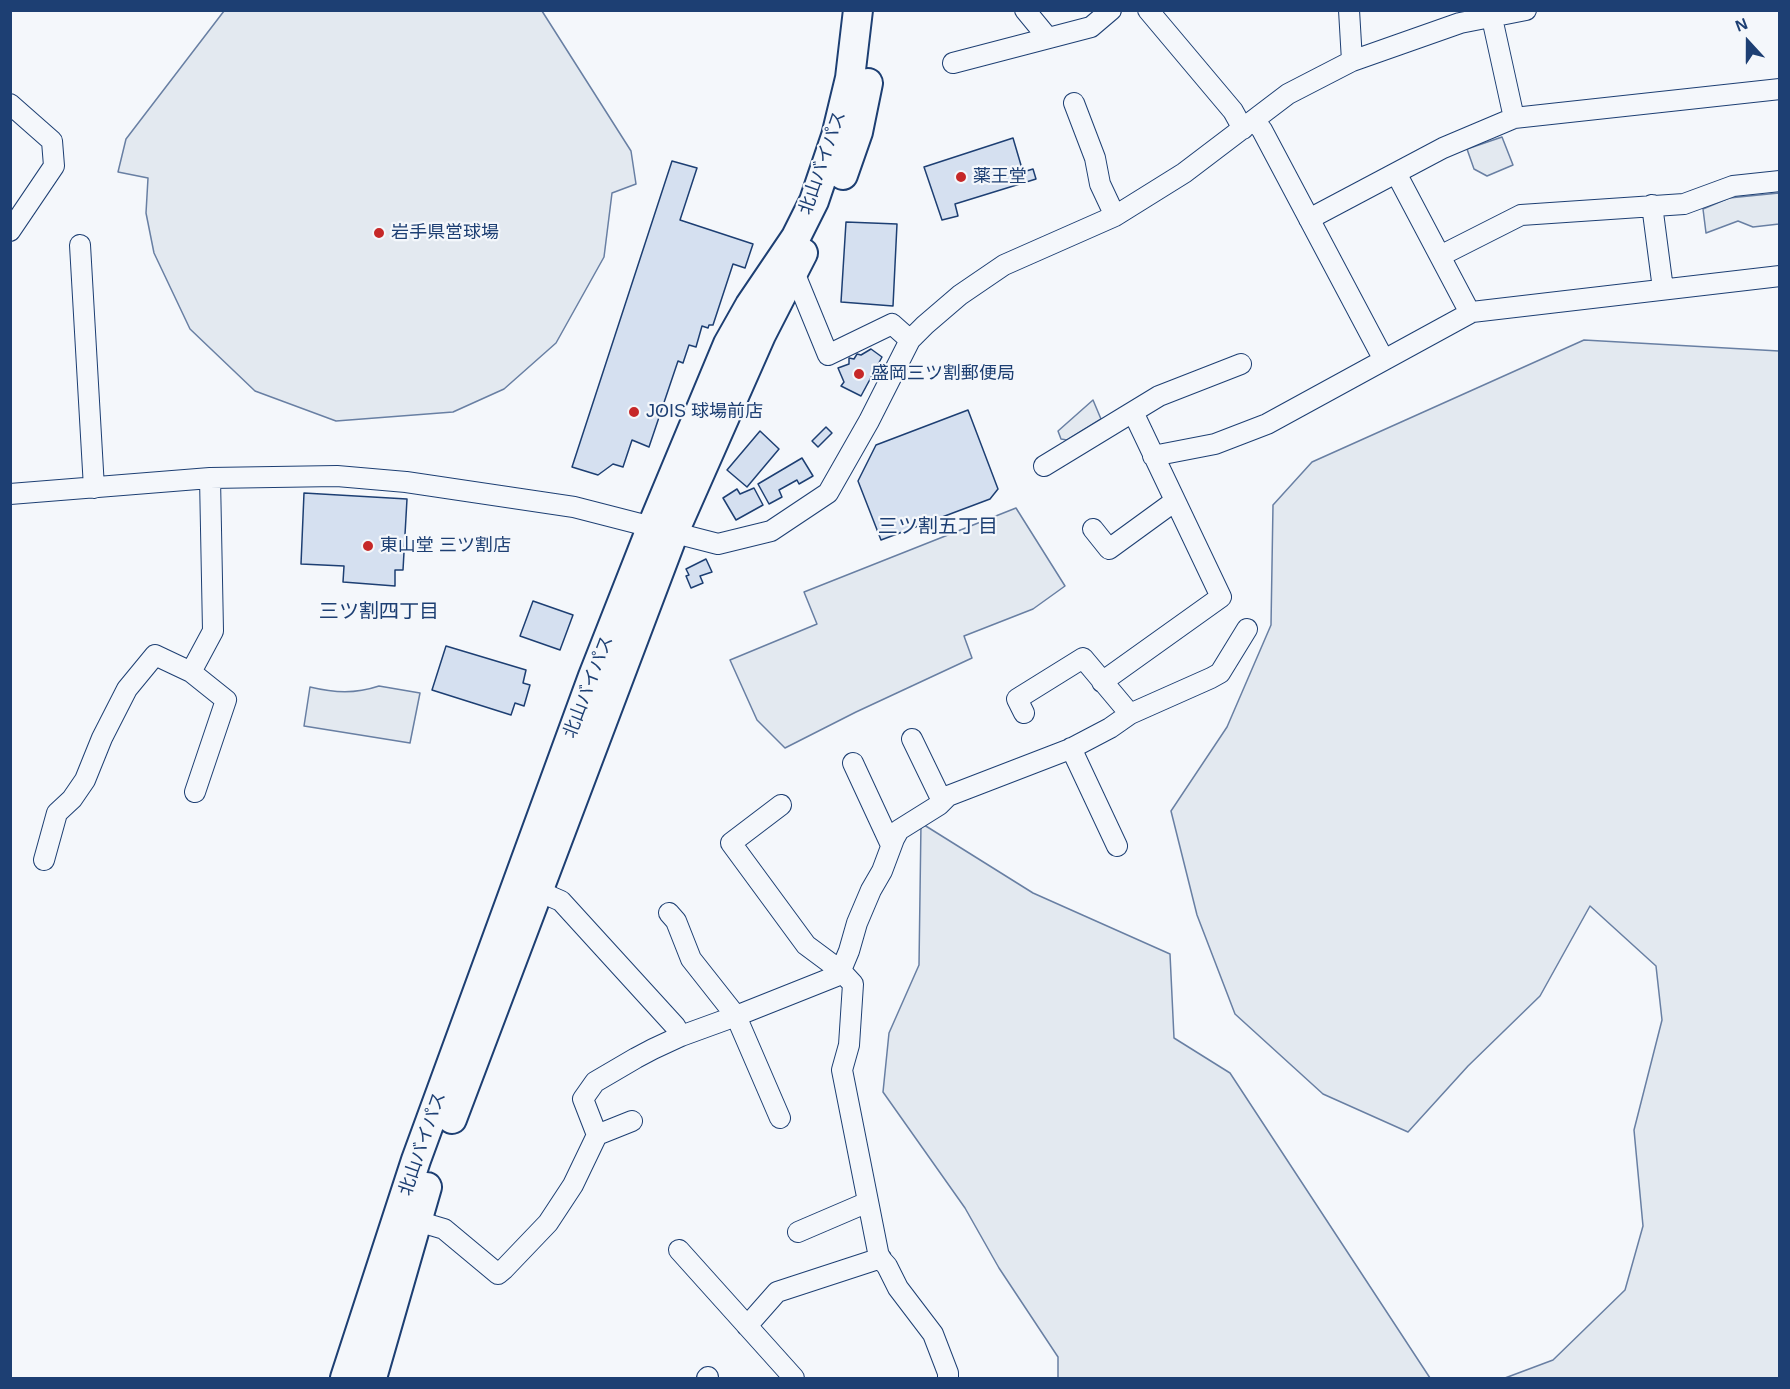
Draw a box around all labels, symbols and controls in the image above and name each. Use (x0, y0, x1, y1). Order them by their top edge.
north arrow (1718, 12, 1778, 72)
text: N (1733, 15, 1750, 35)
street label: 北山バイパス (795, 108, 851, 218)
place label: 薬王堂 (973, 166, 1027, 188)
marker: 薬王堂 (954, 170, 968, 184)
place label: 岩手県営球場 (391, 222, 499, 244)
marker: 岩手県営球場 (372, 226, 386, 240)
place label: 盛岡三ツ割郵便局 (871, 363, 1015, 385)
marker: 盛岡三ツ割郵便局 (852, 367, 866, 381)
place label: JOIS 球場前店 (646, 401, 763, 423)
marker: JOIS 球場前店 (627, 405, 641, 419)
district label: 三ツ割五丁目 (878, 515, 998, 539)
place label: 東山堂 三ツ割店 (380, 535, 511, 557)
marker: 東山堂 三ツ割店 (361, 539, 375, 553)
district label: 三ツ割四丁目 (319, 600, 439, 624)
street label: 北山バイパス (560, 633, 618, 741)
street label: 北山バイパス (395, 1089, 451, 1199)

